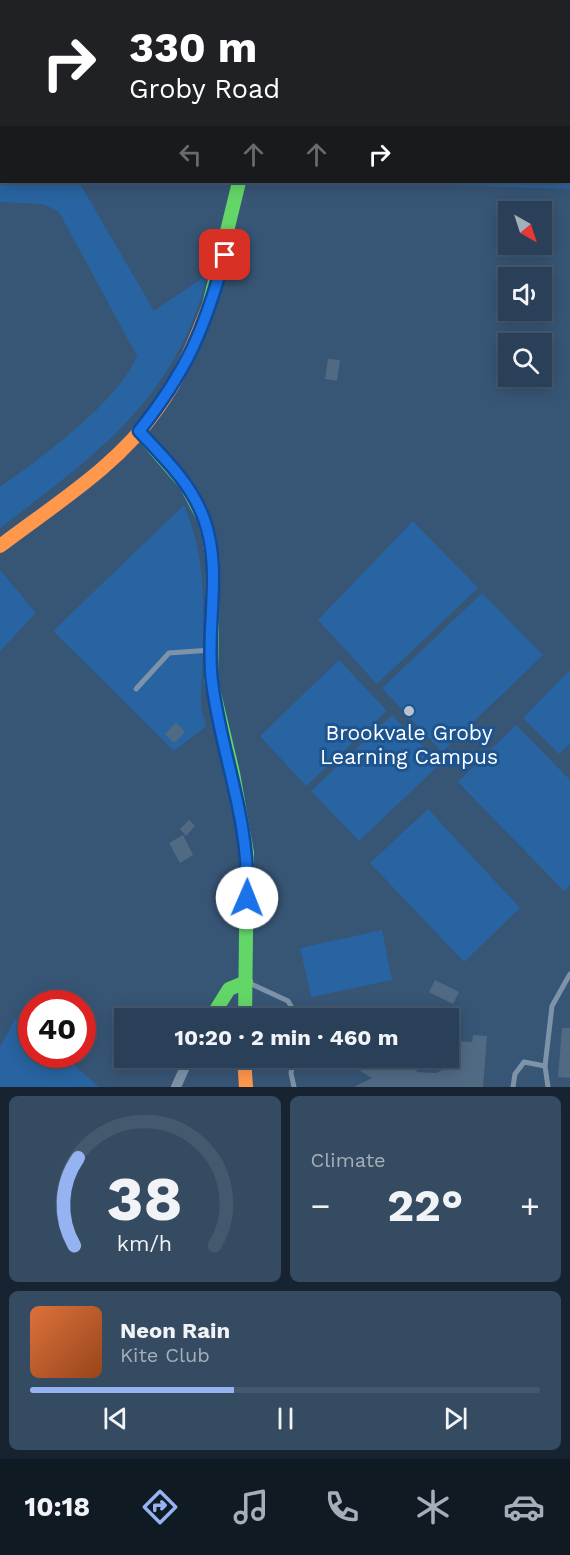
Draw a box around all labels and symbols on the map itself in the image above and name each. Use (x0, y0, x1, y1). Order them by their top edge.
north arrow (498, 201, 552, 255)
pin (199, 229, 250, 280)
marker: Brookvale Groby Learning Campus (402, 704, 416, 718)
place label: Brookvale Groby Learning Campus (320, 720, 498, 769)
position arrow (215, 866, 279, 930)
speed limit sign: 40 (18, 990, 96, 1068)

